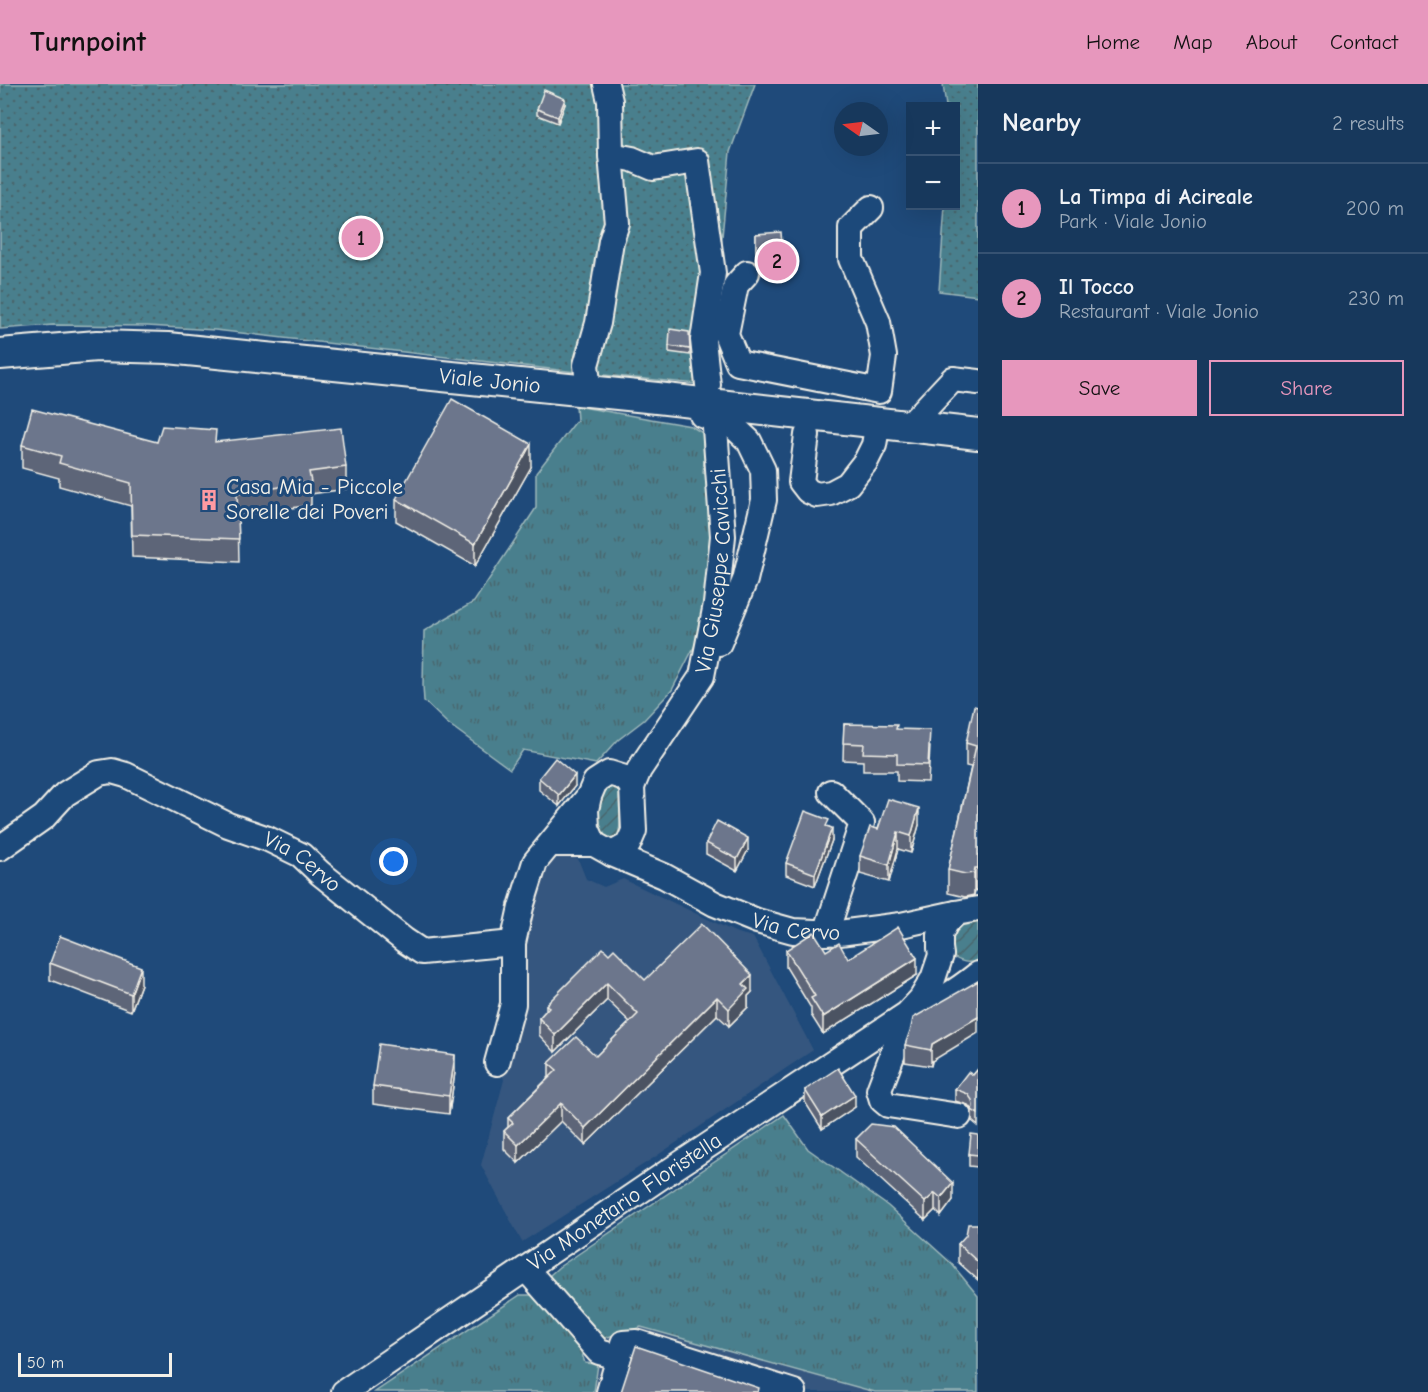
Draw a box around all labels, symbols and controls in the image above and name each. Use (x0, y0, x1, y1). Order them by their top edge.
text: Turnpoint (30, 26, 146, 58)
text: Home (1086, 30, 1140, 54)
text: Map (1173, 30, 1213, 54)
text: About (1246, 30, 1297, 54)
text: Contact (1330, 30, 1398, 54)
north arrow (834, 102, 888, 156)
map controls (906, 102, 960, 210)
button: + (906, 102, 960, 156)
text: Nearby (1002, 108, 1081, 138)
text: 2 results (1332, 112, 1404, 135)
button: − (906, 156, 960, 210)
text: La Timpa di Acireale (1059, 184, 1253, 210)
text: 1 (1018, 197, 1025, 220)
text: 200 m (1346, 197, 1404, 220)
text: Park · Viale Jonio (1059, 210, 1207, 233)
pin: 1 (342, 216, 380, 260)
pin: 2 (758, 238, 796, 284)
text: Il Tocco (1059, 274, 1134, 300)
text: 2 (1017, 287, 1026, 310)
text: 230 m (1348, 287, 1404, 310)
text: Restaurant · Viale Jonio (1059, 300, 1259, 323)
button: Save (1002, 360, 1197, 416)
button: Share (1209, 360, 1404, 416)
street label: Viale Jonio (438, 363, 542, 399)
street label: Via Giuseppe Cavicchi (690, 467, 736, 675)
place label: Casa Mia - Piccole Sorelle dei Poveri (226, 474, 403, 525)
building icon: Casa Mia - Piccole Sorelle dei Poveri (197, 488, 221, 512)
street label: Via Cervo (259, 826, 346, 898)
your location (379, 847, 408, 876)
street label: Via Cervo (749, 907, 841, 946)
street label: Via Monetario Floristella (523, 1127, 726, 1276)
scale bar (18, 1350, 172, 1378)
text: 50 m (27, 1354, 64, 1372)

